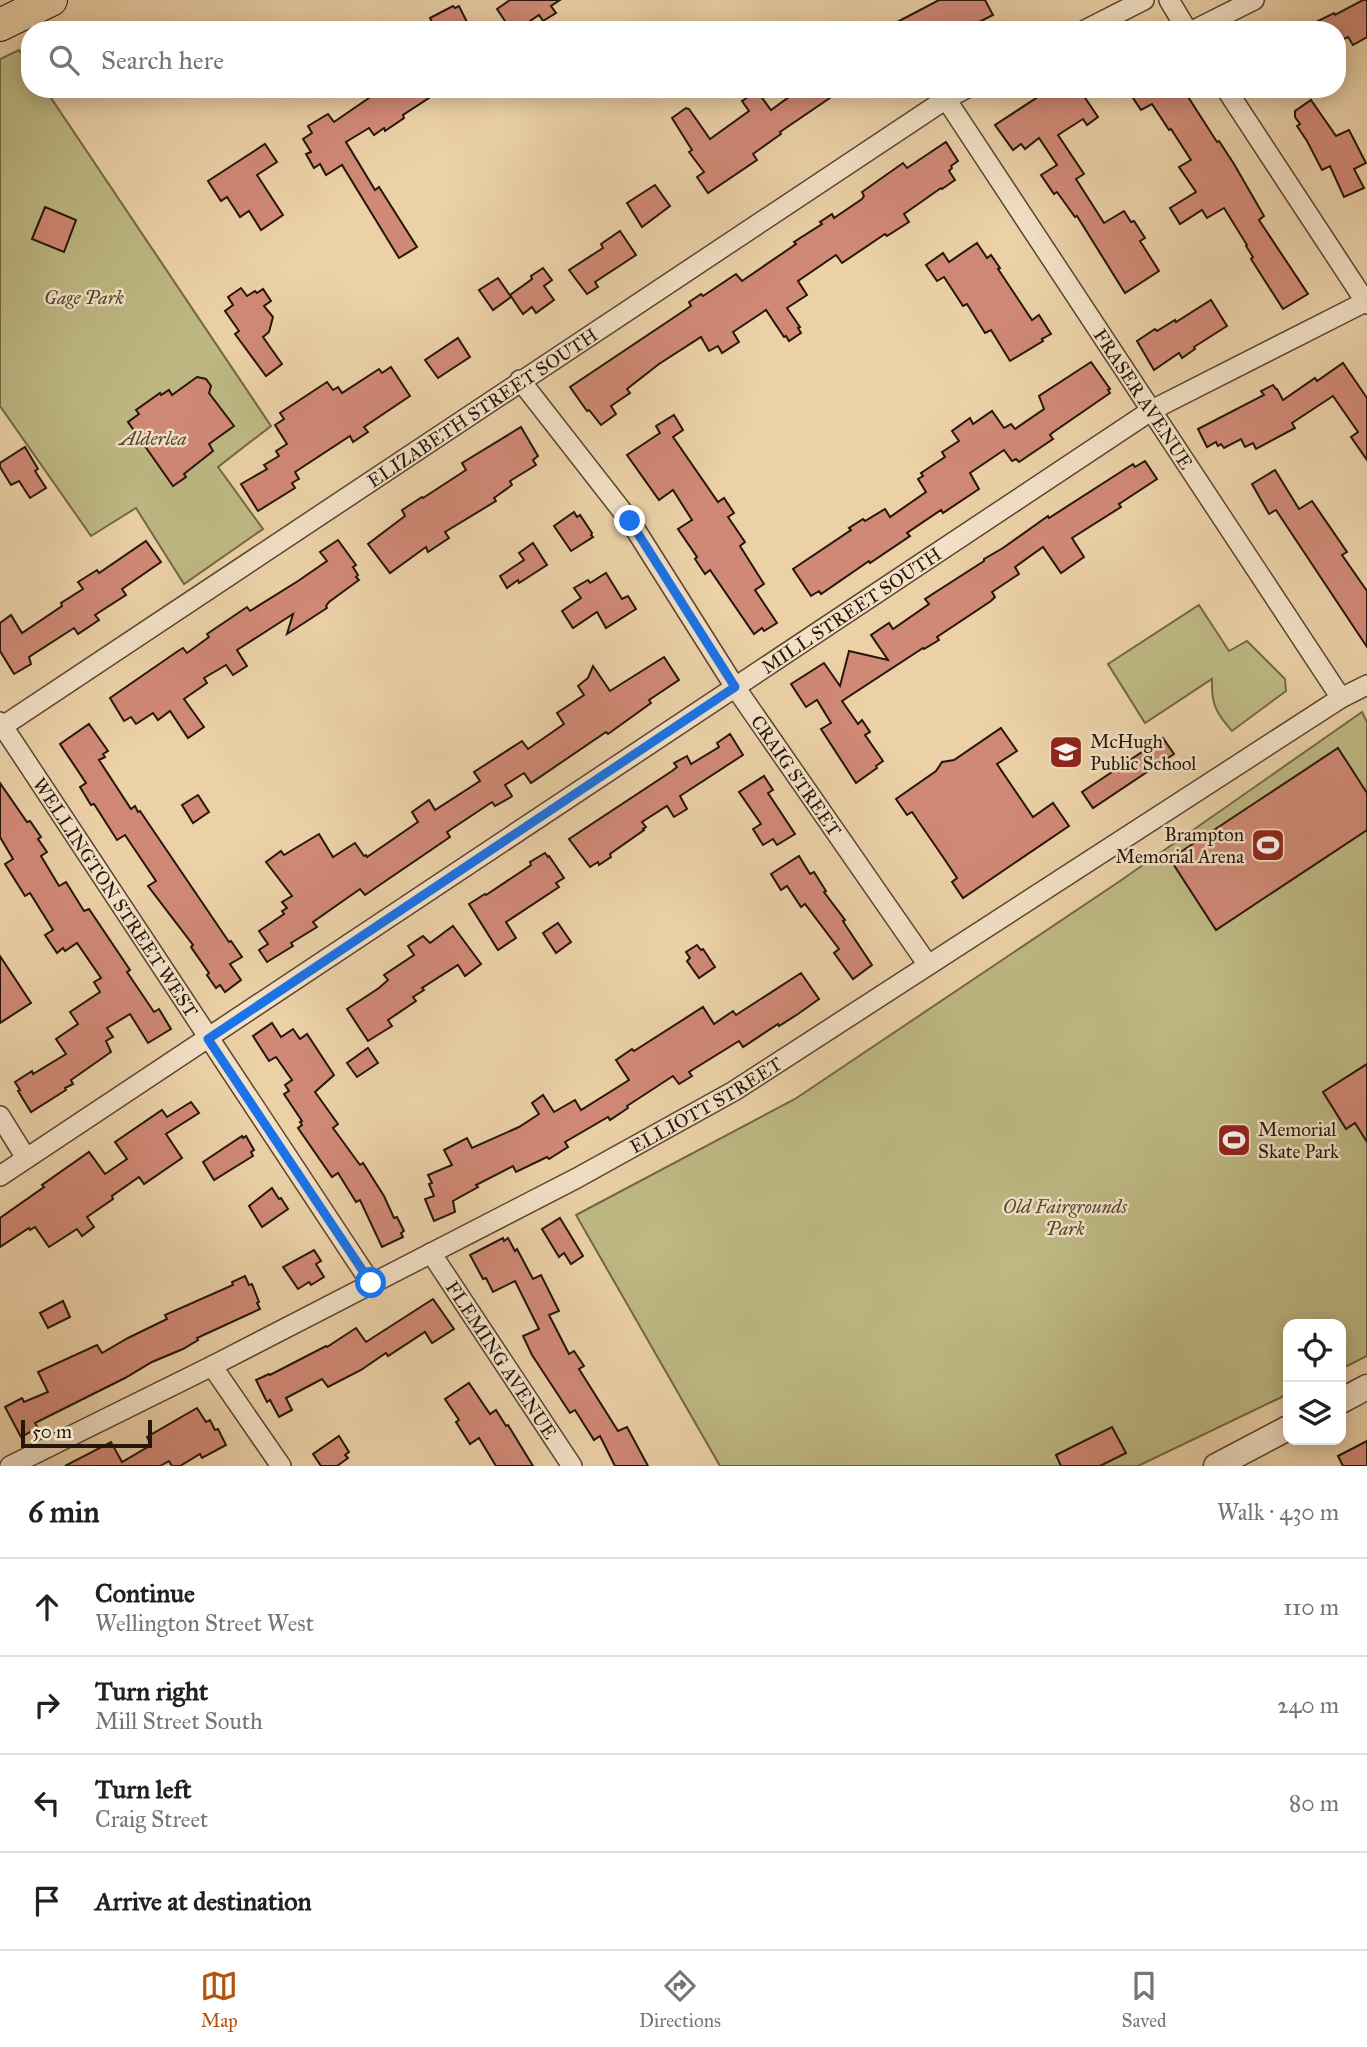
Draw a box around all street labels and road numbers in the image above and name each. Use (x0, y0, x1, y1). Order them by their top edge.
street label: ELIZABETH STREET SOUTH (363, 323, 602, 492)
street label: FRASER AVENUE (1089, 324, 1198, 474)
street label: MILL STREET SOUTH (757, 542, 945, 678)
street label: CRAIG STREET (746, 710, 847, 841)
street label: WELLINGTON STREET WEST (28, 773, 203, 1021)
street label: ELLIOTT STREET (626, 1052, 786, 1158)
street label: FLEMING AVENUE (441, 1276, 562, 1443)

